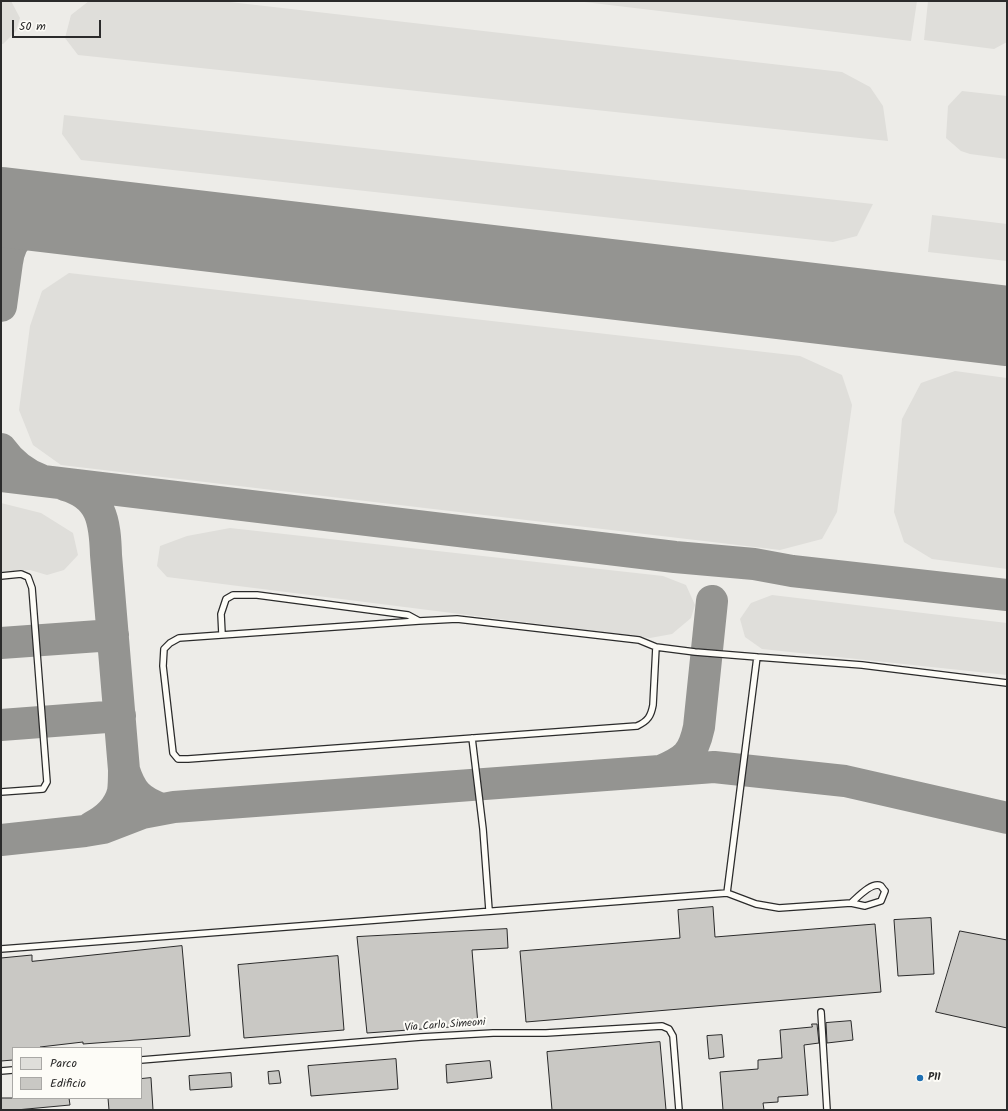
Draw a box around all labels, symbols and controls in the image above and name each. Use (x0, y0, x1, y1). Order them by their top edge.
scale bar (14, 12, 103, 38)
text: 50 m (19, 17, 46, 36)
street label: Via Carlo Simeoni (404, 1017, 486, 1035)
legend (12, 1047, 142, 1099)
text: Parco (50, 1054, 77, 1073)
place label: P11 (928, 1071, 941, 1085)
marker: P11 (915, 1073, 925, 1083)
text: Edificio (50, 1074, 86, 1093)

